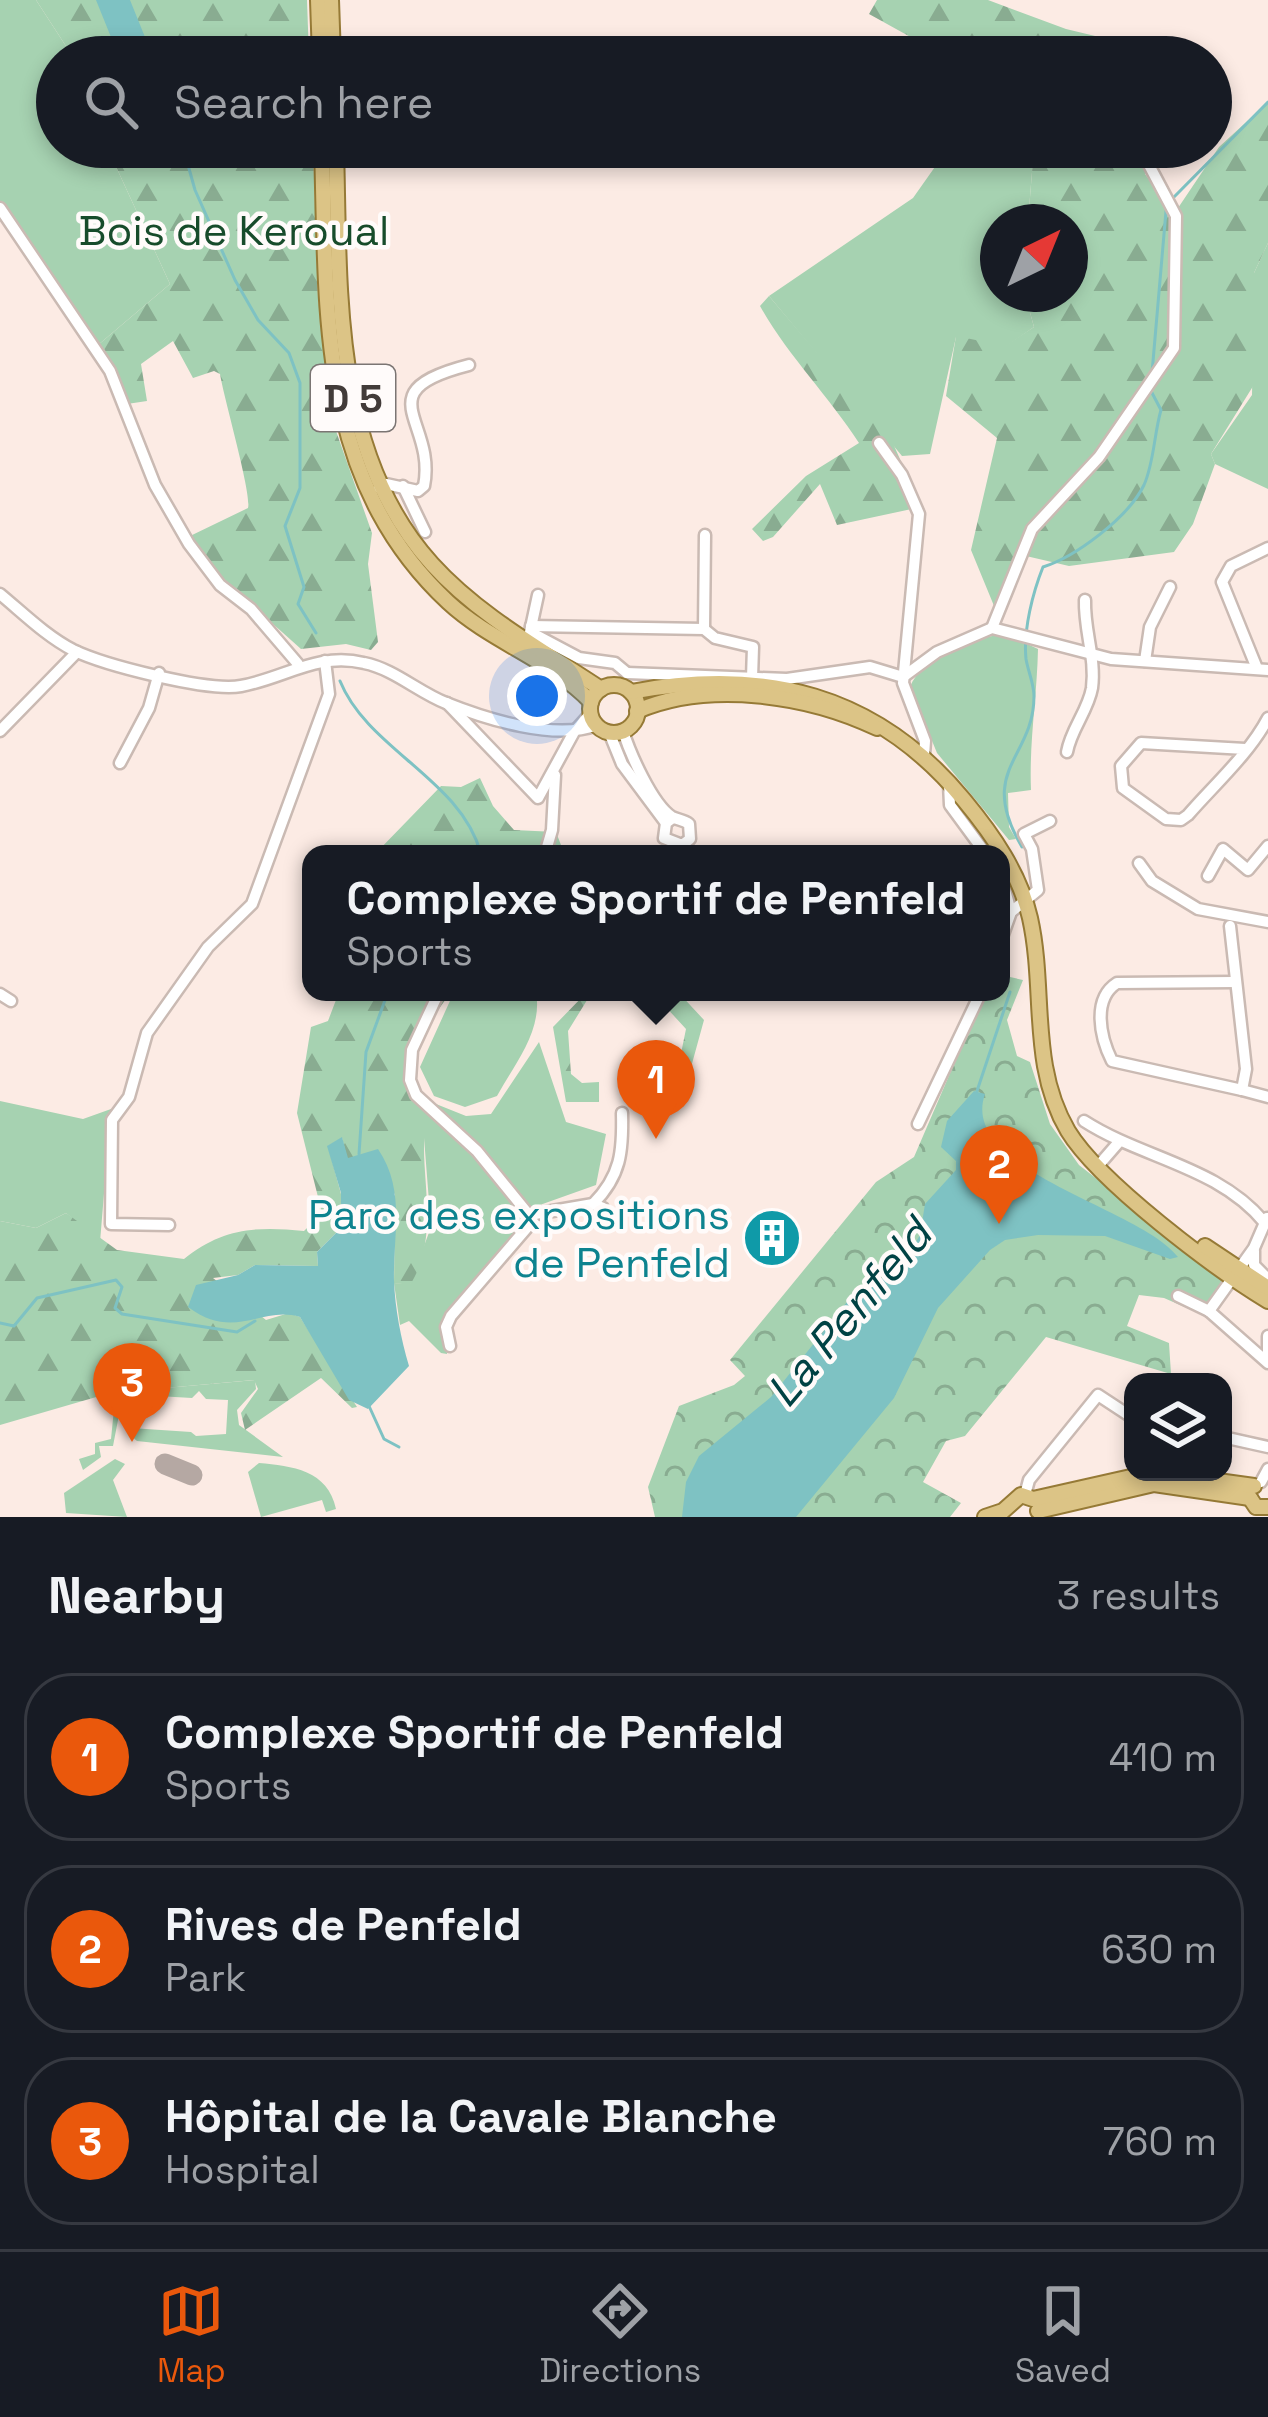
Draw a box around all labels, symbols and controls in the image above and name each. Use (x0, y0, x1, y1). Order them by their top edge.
search box (36, 36, 1232, 168)
icon: search (78, 69, 144, 135)
text: Search here (174, 74, 433, 131)
park label: Bois de Keroual (79, 204, 389, 257)
north arrow (980, 204, 1088, 312)
road number: D 5 (311, 365, 395, 431)
your location (507, 666, 567, 726)
popup (302, 845, 1010, 1001)
text: Complexe Sportif de Penfeld (347, 870, 965, 927)
text: Sports (347, 927, 473, 976)
pin: 1 (617, 1040, 695, 1139)
pin: 2 (960, 1125, 1038, 1224)
place label: Parc des expositions de Penfeld (308, 1188, 730, 1289)
water label: La Penfeld (754, 1204, 947, 1418)
building icon: Parc des expositions de Penfeld (741, 1207, 803, 1269)
pin: 3 (93, 1343, 171, 1442)
map controls (1124, 1373, 1232, 1481)
button: layers (1124, 1373, 1232, 1481)
text: Nearby (48, 1563, 225, 1628)
text: 3 results (1057, 1571, 1220, 1620)
text: Complexe Sportif de Penfeld (165, 1704, 784, 1761)
text: 1 (81, 1733, 99, 1782)
text: 410 m (1109, 1733, 1217, 1782)
text: Sports (165, 1761, 291, 1810)
text: Rives de Penfeld (165, 1896, 522, 1953)
text: 2 (78, 1925, 102, 1974)
text: 630 m (1101, 1925, 1217, 1974)
text: Park (165, 1953, 246, 2002)
text: Hôpital de la Cavale Blanche (165, 2088, 777, 2145)
text: 3 (78, 2117, 102, 2166)
text: 760 m (1103, 2117, 1217, 2166)
text: Hospital (165, 2145, 320, 2194)
tab: Map (157, 2278, 226, 2392)
tab: Directions (539, 2278, 701, 2392)
tab: Saved (1015, 2278, 1111, 2392)

